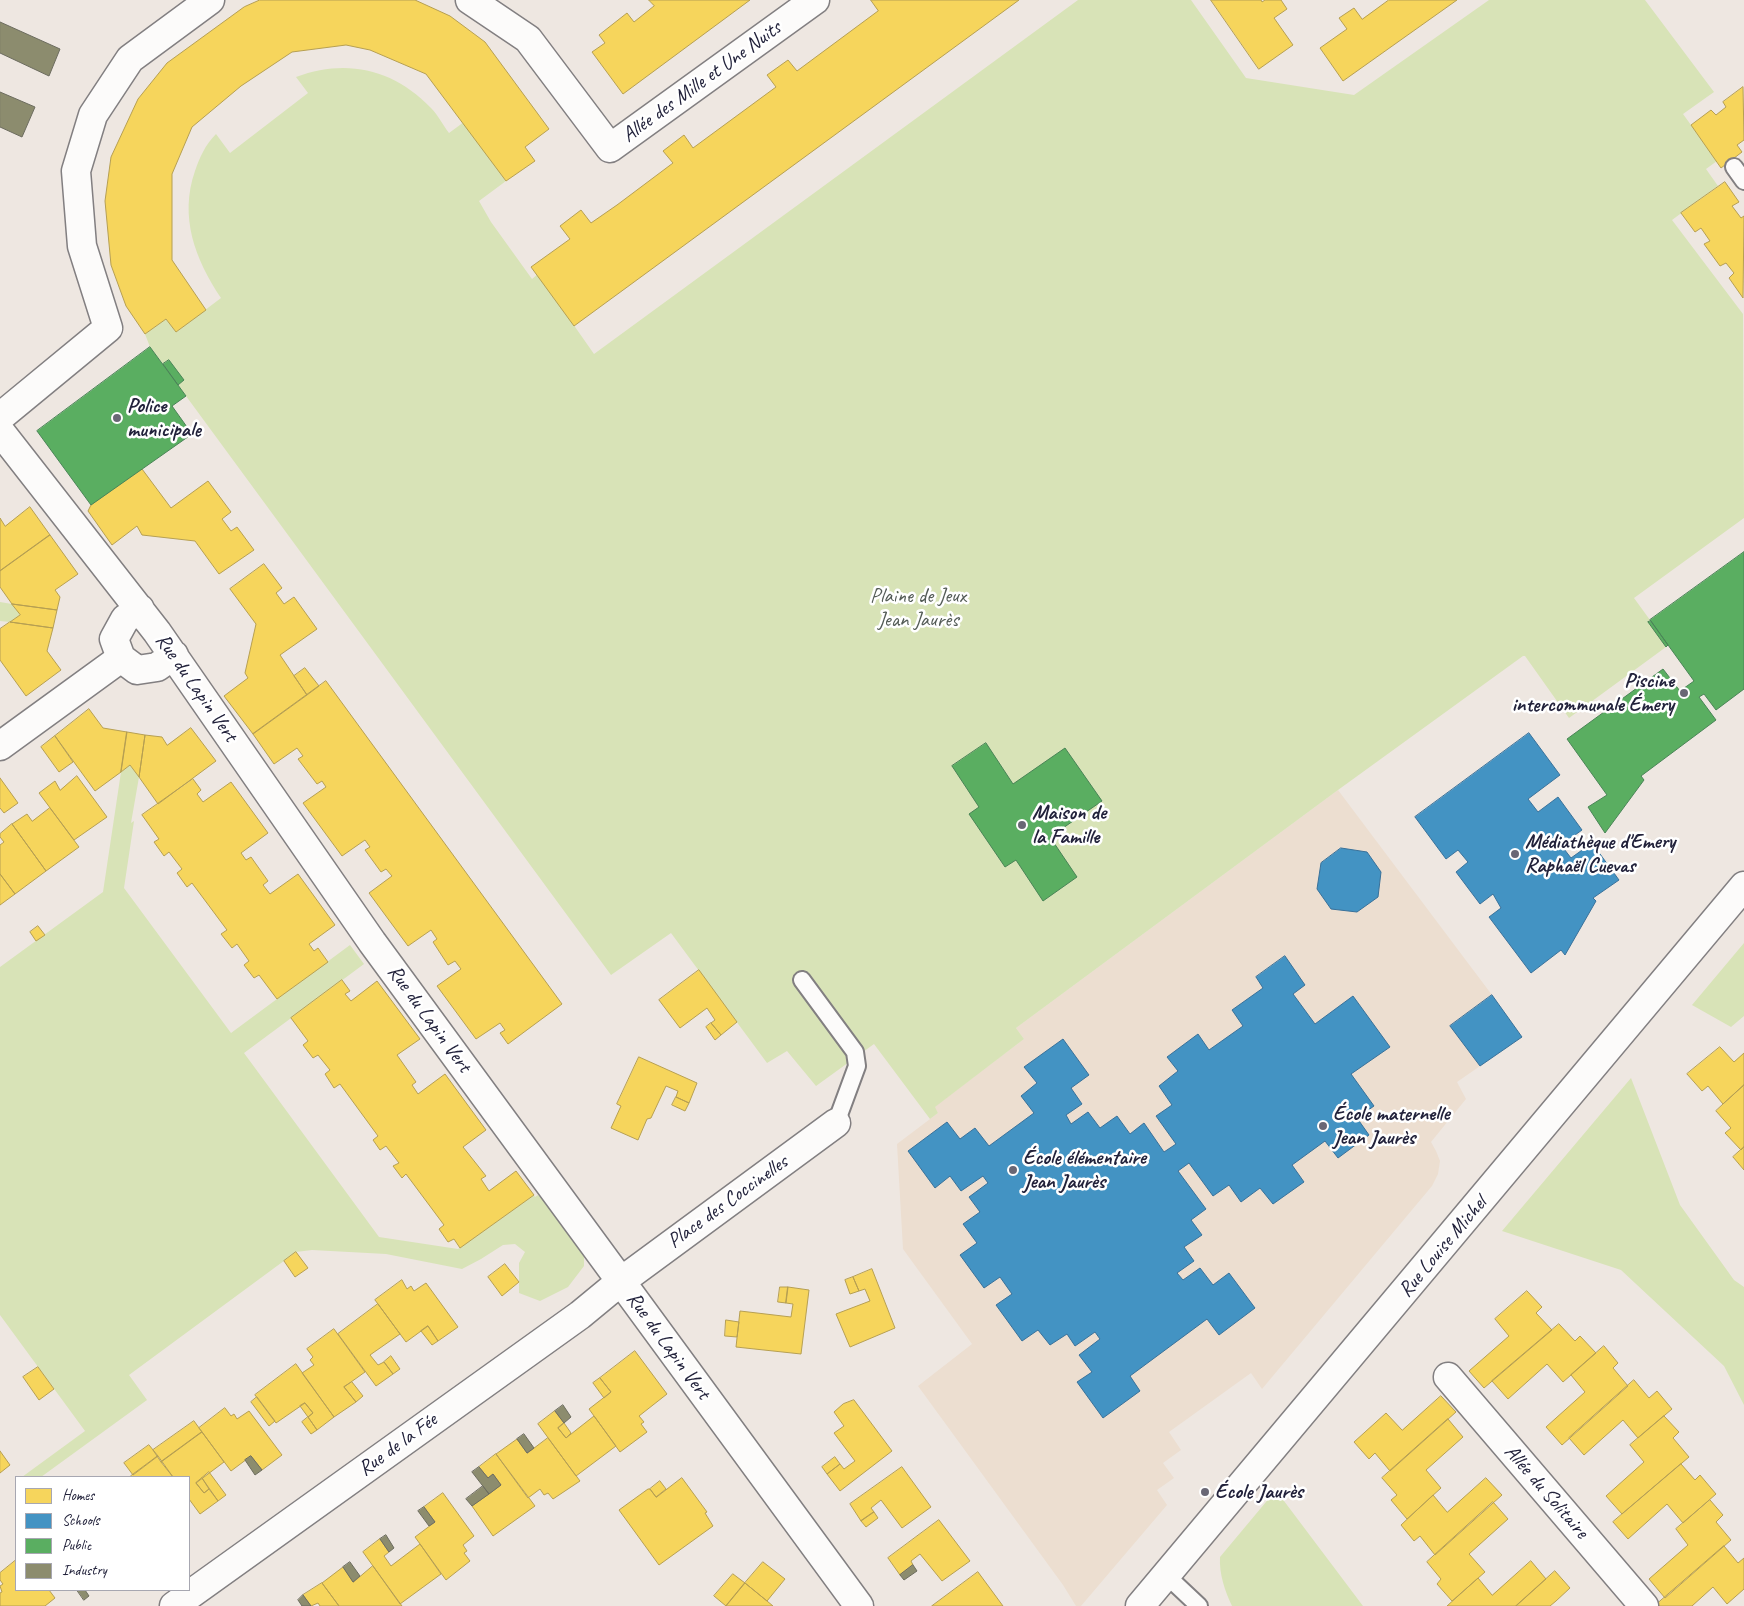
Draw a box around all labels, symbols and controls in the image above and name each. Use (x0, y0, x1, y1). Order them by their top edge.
street label: Allée des Mille et Une Nuits (617, 16, 787, 148)
place label: Police municipale (127, 393, 201, 443)
marker: Police municipale (111, 412, 123, 424)
park label: Plaine de Jeux Jean Jaurès (870, 583, 966, 633)
street label: Rue du Lapin Vert (149, 629, 243, 747)
place label: Piscine intercommunale Émery (1512, 668, 1674, 718)
marker: Piscine intercommunale Émery (1678, 687, 1690, 699)
place label: Maison de la Famille (1032, 800, 1106, 850)
marker: Maison de la Famille (1016, 819, 1028, 831)
place label: Médiathèque d'Emery Raphaël Cuevas (1525, 829, 1675, 879)
marker: Médiathèque d'Emery Raphaël Cuevas (1509, 848, 1521, 860)
street label: Rue du Lapin Vert (382, 960, 476, 1078)
place label: École maternelle Jean Jaurès (1333, 1101, 1450, 1151)
marker: École maternelle Jean Jaurès (1317, 1120, 1329, 1132)
place label: École élémentaire Jean Jaurès (1023, 1145, 1146, 1195)
street label: Place des Coccinelles (663, 1150, 793, 1254)
marker: École élémentaire Jean Jaurès (1007, 1164, 1019, 1176)
street label: Rue Louise Michel (1393, 1191, 1493, 1303)
street label: Rue du Lapin Vert (621, 1287, 715, 1405)
street label: Rue de la Fée (354, 1408, 442, 1482)
street label: Allée du Solitaire (1498, 1440, 1594, 1544)
legend (15, 1476, 190, 1591)
place label: École Jaurès (1215, 1479, 1303, 1505)
text: Homes (62, 1486, 94, 1505)
marker: École Jaurès (1199, 1486, 1211, 1498)
text: Schools (62, 1511, 99, 1530)
text: Public (62, 1536, 91, 1555)
text: Industry (62, 1561, 107, 1580)

